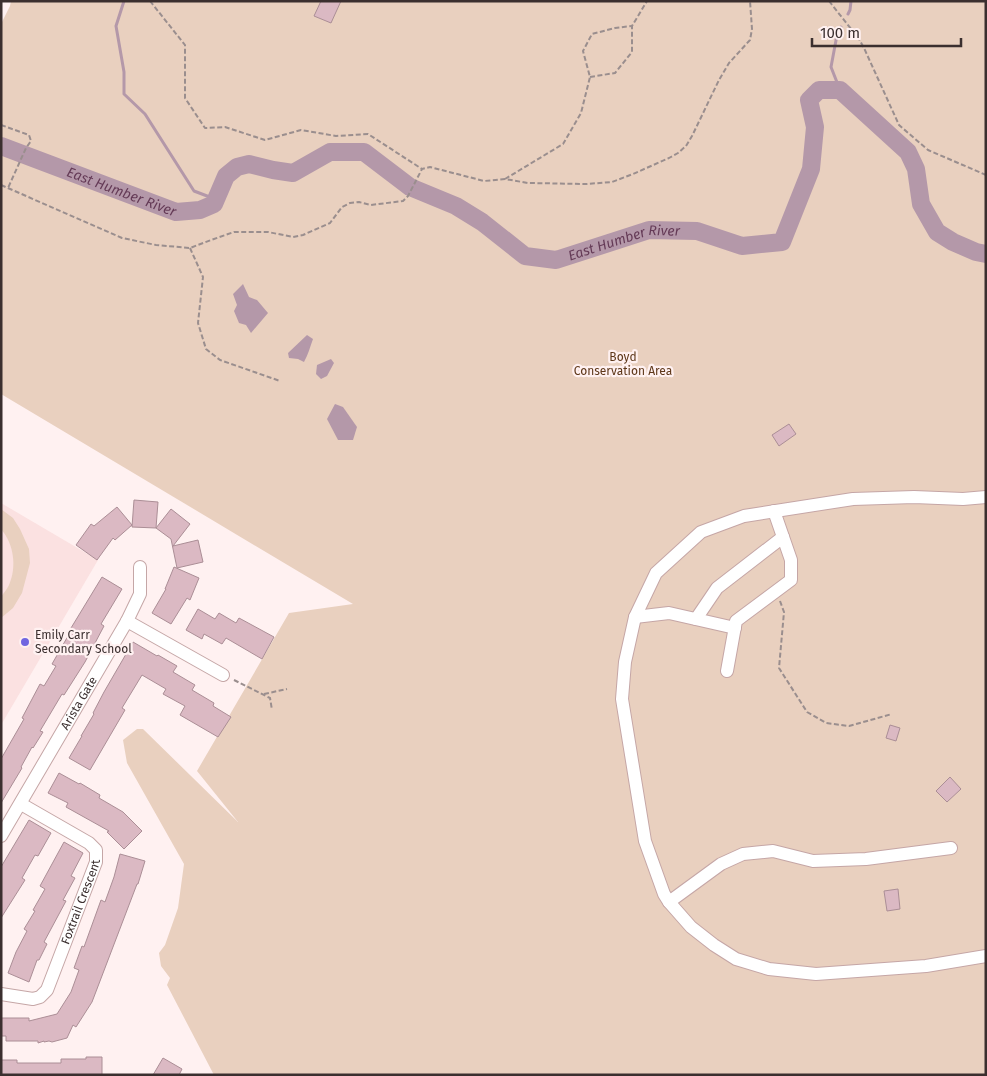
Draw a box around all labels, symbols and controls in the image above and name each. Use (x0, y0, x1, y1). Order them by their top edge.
scale bar (812, 15, 961, 47)
text: 100 m (820, 24, 860, 42)
water label: East Humber River (65, 163, 179, 220)
water label: East Humber River (566, 221, 681, 264)
park label: Boyd Conservation Area (574, 350, 672, 378)
place label: Emily Carr Secondary School (35, 628, 132, 656)
marker: Emily Carr Secondary School (19, 636, 31, 648)
street label: Arista Gate (58, 674, 100, 732)
street label: Foxtrail Crescent (58, 859, 103, 946)

